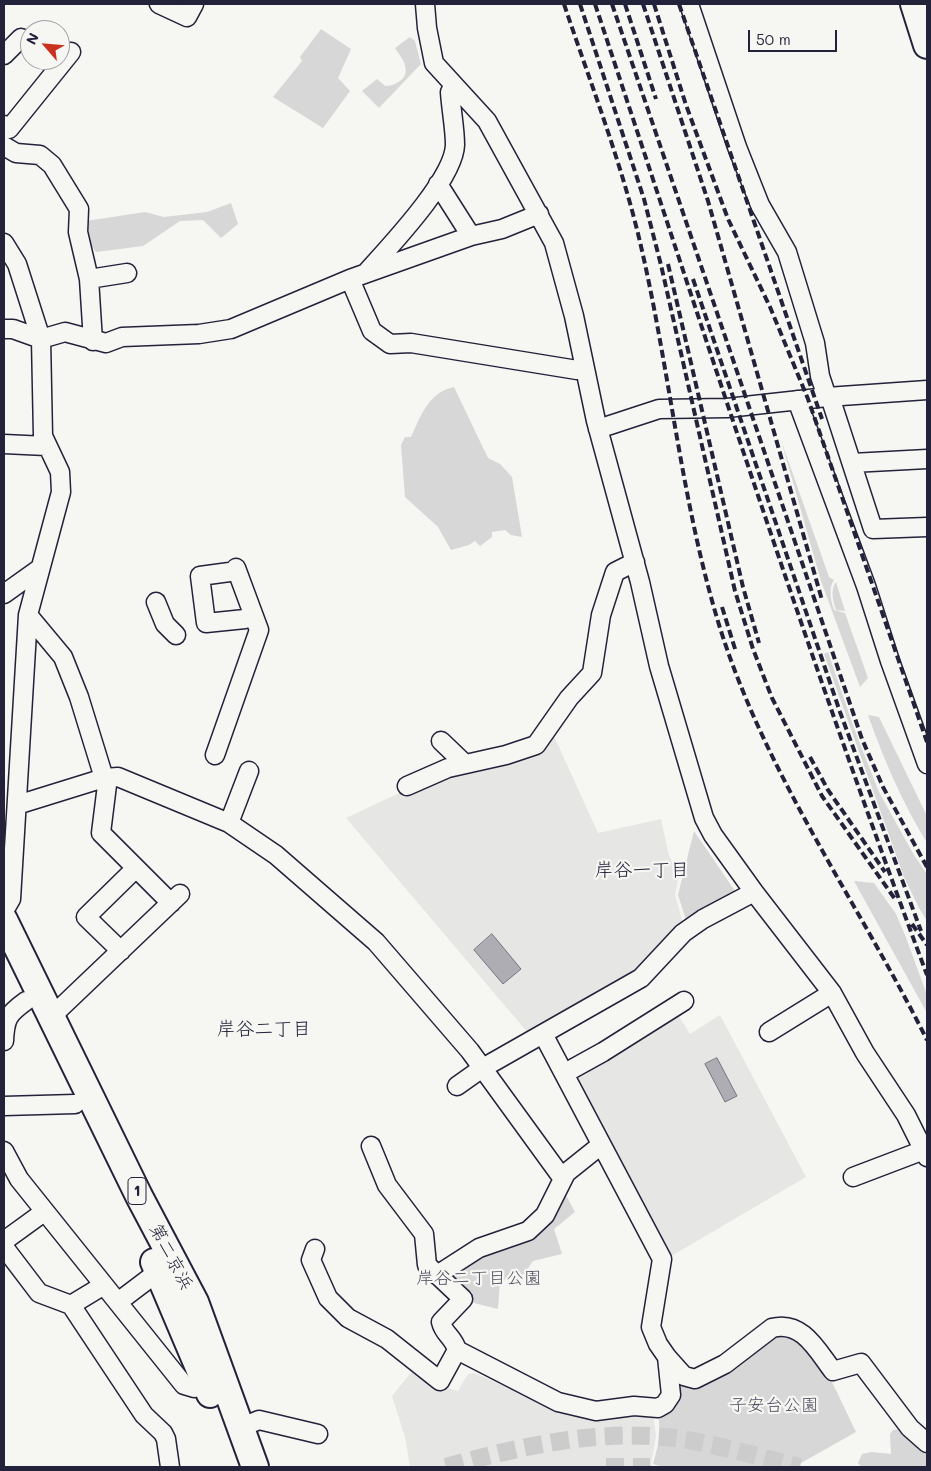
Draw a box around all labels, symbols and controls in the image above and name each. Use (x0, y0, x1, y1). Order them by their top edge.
north arrow (20, 20, 70, 70)
scale bar (751, 20, 840, 52)
text: N (21, 29, 43, 47)
text: 50 m (756, 29, 791, 49)
district label: 岸谷一丁目 (595, 859, 689, 881)
district label: 岸谷二丁目 (217, 1018, 311, 1040)
road number: 1 (128, 1178, 146, 1204)
street label: 第二京浜 (145, 1220, 197, 1294)
park label: 岸谷二丁目公園 (416, 1267, 542, 1289)
park label: 子安台公園 (729, 1394, 819, 1416)

